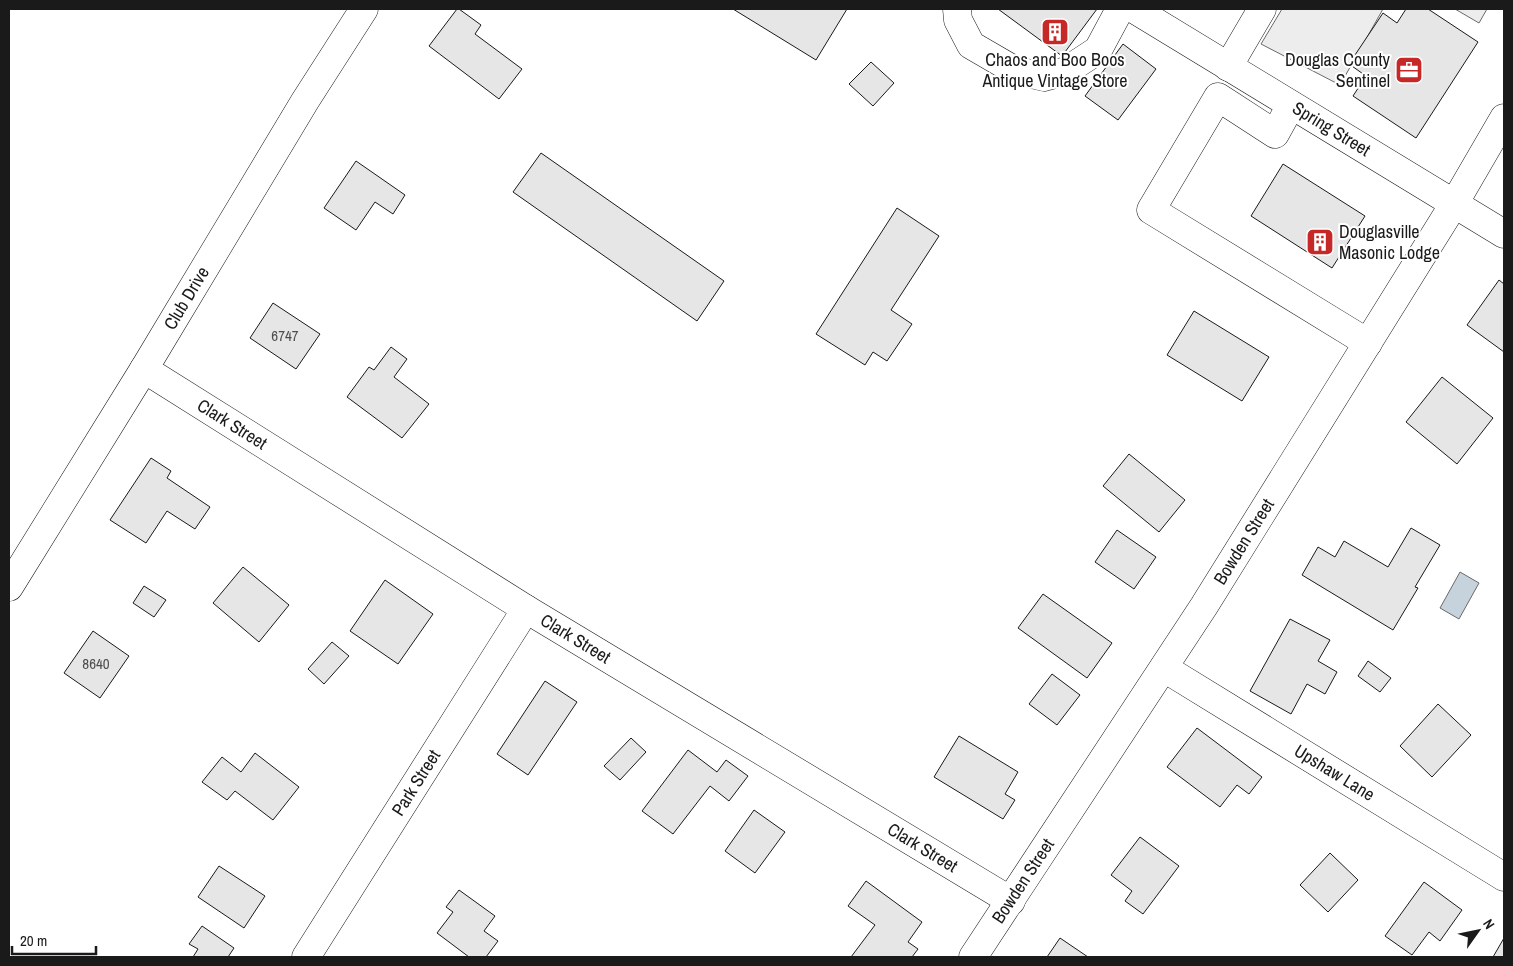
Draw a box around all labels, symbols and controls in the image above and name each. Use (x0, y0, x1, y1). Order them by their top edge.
building icon: Chaos and Boo Boos Antique Vintage Store (1040, 17, 1070, 47)
place label: Chaos and Boo Boos Antique Vintage Store (981, 47, 1128, 93)
place label: Douglas County Sentinel (1285, 47, 1391, 93)
office icon: Douglas County Sentinel (1394, 55, 1424, 85)
street label: Spring Street (1288, 95, 1375, 162)
place label: Douglasville Masonic Lodge (1339, 219, 1440, 265)
building icon: Douglasville Masonic Lodge (1305, 227, 1335, 257)
street label: Club Drive (157, 262, 215, 334)
house number: 6747 (271, 325, 299, 346)
street label: Clark Street (193, 393, 272, 455)
street label: Bowden Street (1207, 494, 1280, 589)
street label: Clark Street (536, 608, 616, 669)
house number: 8640 (82, 653, 110, 674)
street label: Upshaw Lane (1290, 738, 1380, 807)
street label: Park Street (385, 745, 446, 821)
street label: Clark Street (883, 816, 963, 878)
street label: Bowden Street (986, 833, 1060, 928)
north arrow (1453, 906, 1503, 956)
text: N (1479, 916, 1499, 932)
scale bar (12, 924, 96, 956)
text: 20 m (20, 930, 47, 951)

